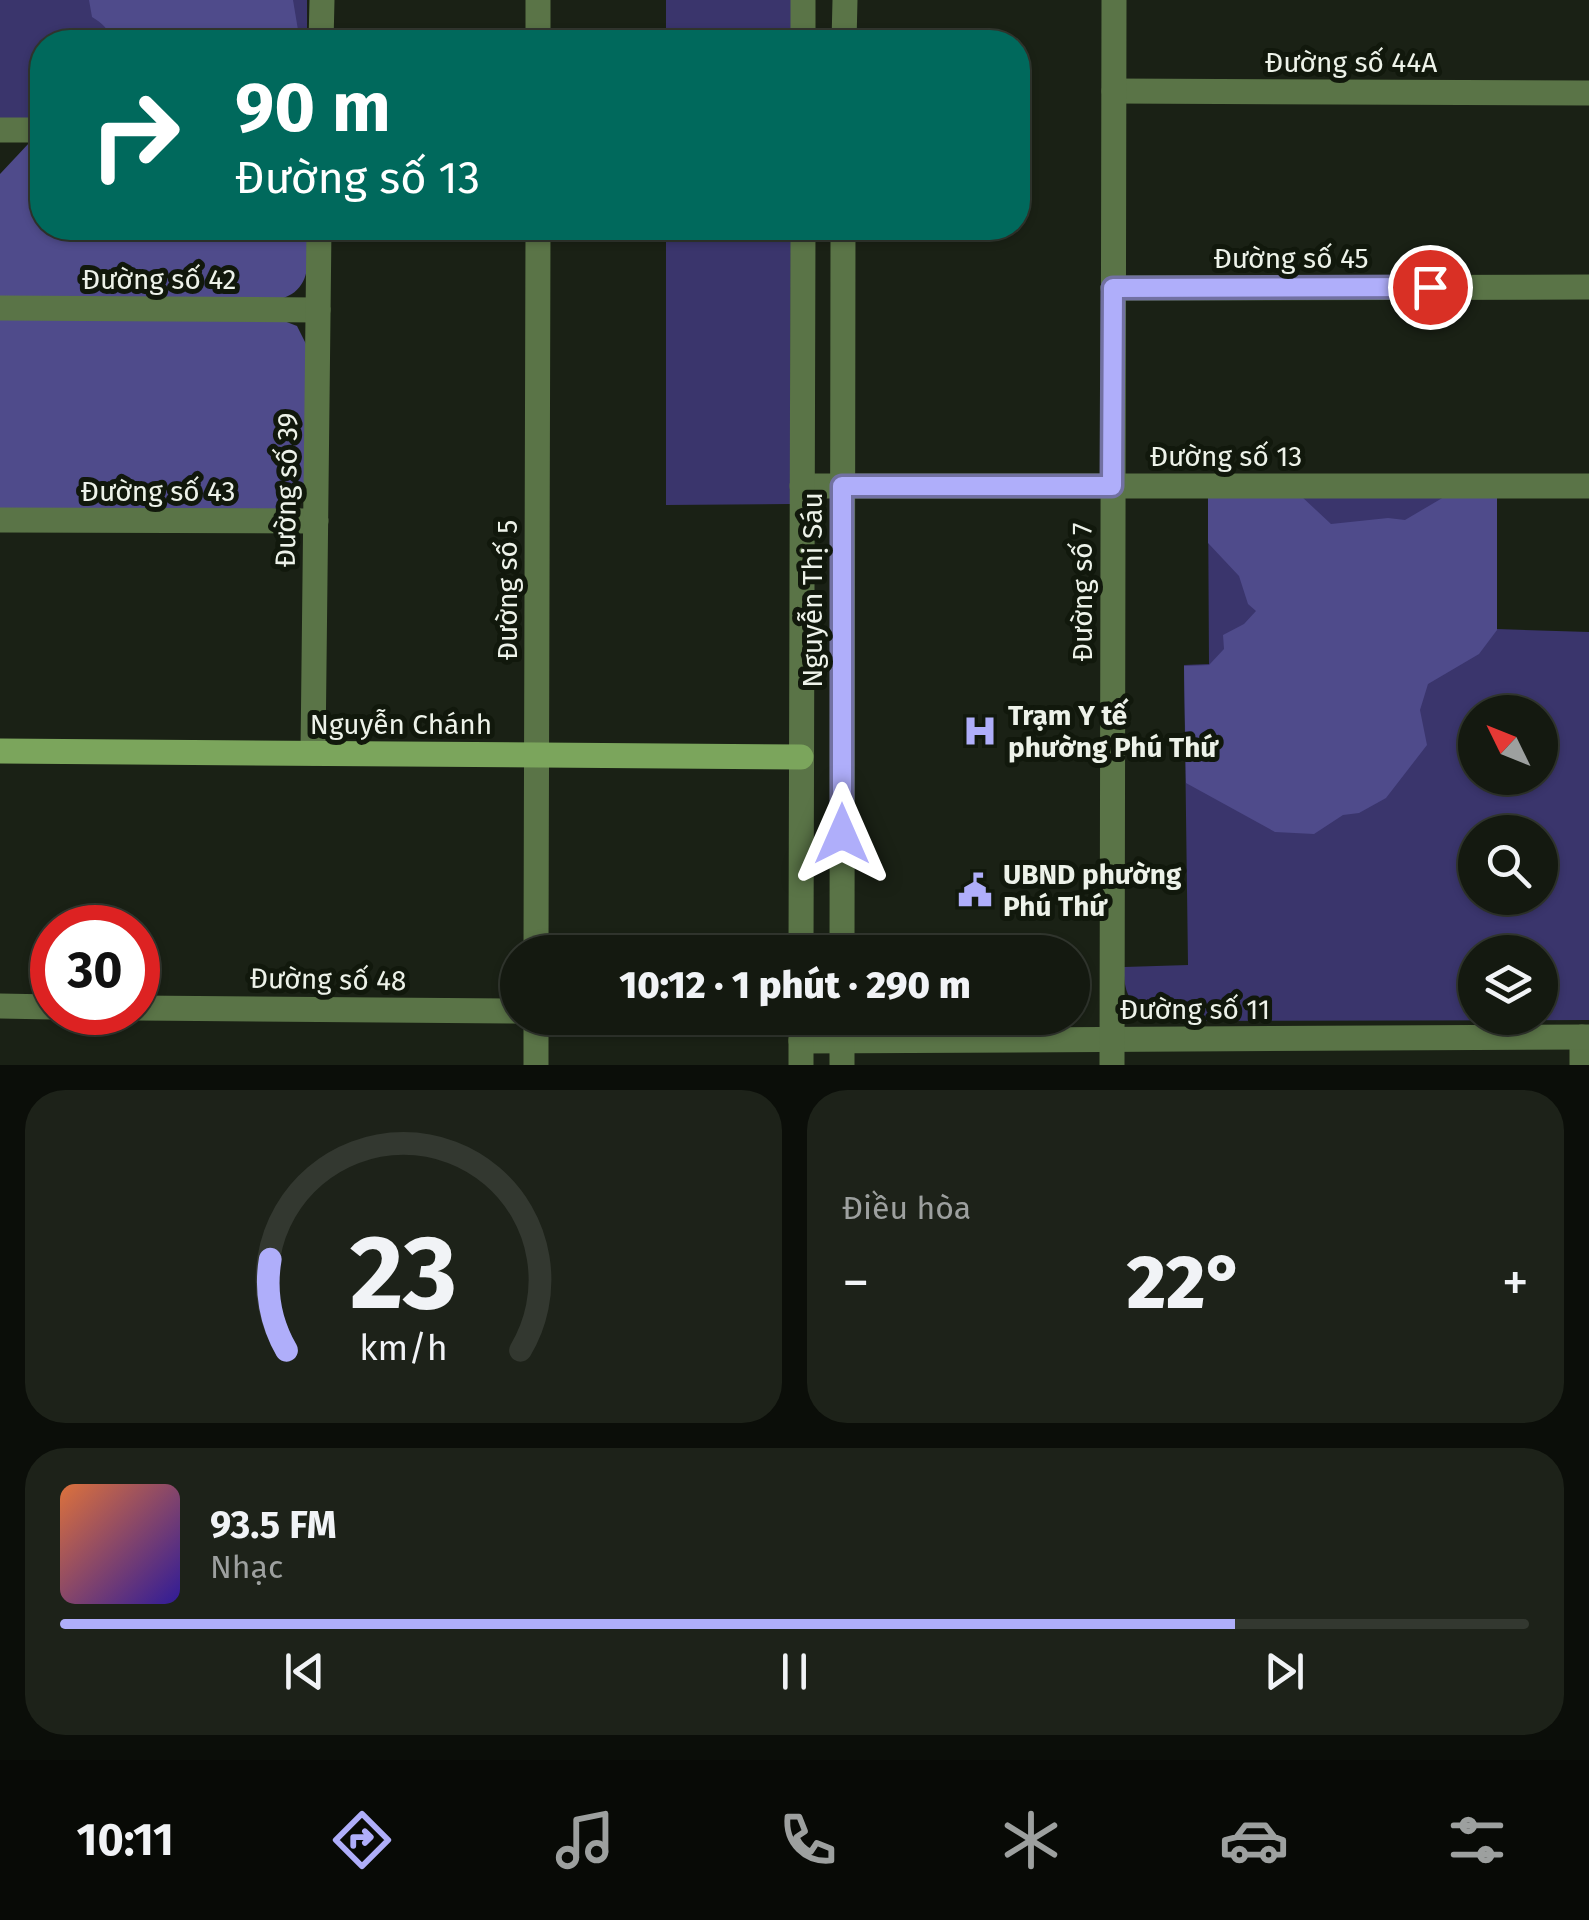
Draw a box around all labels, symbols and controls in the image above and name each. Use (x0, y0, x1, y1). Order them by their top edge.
street label: Đường số 44A (1265, 46, 1437, 79)
text: 90 m (235, 66, 391, 150)
icon: right (70, 70, 200, 200)
text: Đường số 13 (235, 151, 480, 205)
street label: Đường số 45 (1213, 242, 1369, 275)
pin (1388, 245, 1473, 330)
icon: arrive (1403, 260, 1458, 315)
street label: Đường số 42 (82, 263, 236, 296)
street label: Đường số 39 (269, 412, 304, 568)
street label: Đường số 13 (1150, 440, 1302, 473)
street label: Đường số 43 (81, 475, 235, 508)
street label: Nguyễn Thị Sáu (796, 492, 829, 688)
street label: Đường số 5 (491, 520, 524, 660)
street label: Đường số 7 (1066, 523, 1099, 661)
north arrow (1458, 695, 1558, 795)
map controls (1458, 695, 1558, 1035)
place label: Trạm Y tế phường Phú Thứ (1008, 698, 1219, 764)
street label: Nguyễn Chánh (310, 708, 492, 741)
hospital icon: Trạm Y tế phường Phú Thứ (961, 712, 999, 750)
position arrow (790, 782, 894, 886)
button: search (1458, 815, 1558, 915)
place label: UBND phường Phú Thứ (1003, 858, 1182, 923)
public building icon: UBND phường Phú Thứ (956, 871, 994, 909)
speed limit sign: 30 (30, 905, 160, 1035)
button: layers (1458, 935, 1558, 1035)
street label: Đường số 48 (249, 962, 407, 997)
text: 10:12 · 1 phút · 290 m (619, 962, 971, 1008)
street label: Đường số 11 (1120, 993, 1270, 1026)
text: Điều hòa (842, 1189, 971, 1227)
text: 23 (350, 1211, 457, 1336)
text: 22° (1127, 1238, 1244, 1328)
text: − (842, 1250, 870, 1316)
text: + (1502, 1250, 1529, 1316)
text: km/h (359, 1327, 448, 1369)
text: 93.5 FM (210, 1502, 337, 1548)
text: Nhạc (210, 1548, 283, 1586)
icon: previous (277, 1644, 332, 1699)
icon: pause (767, 1644, 822, 1699)
icon: next (1257, 1644, 1312, 1699)
icon: directions (327, 1805, 397, 1875)
icon: music (550, 1805, 620, 1875)
icon: phone (773, 1805, 843, 1875)
icon: climate (996, 1805, 1066, 1875)
icon: car (1219, 1805, 1289, 1875)
icon: filters (1442, 1805, 1512, 1875)
text: 10:11 (77, 1813, 174, 1867)

